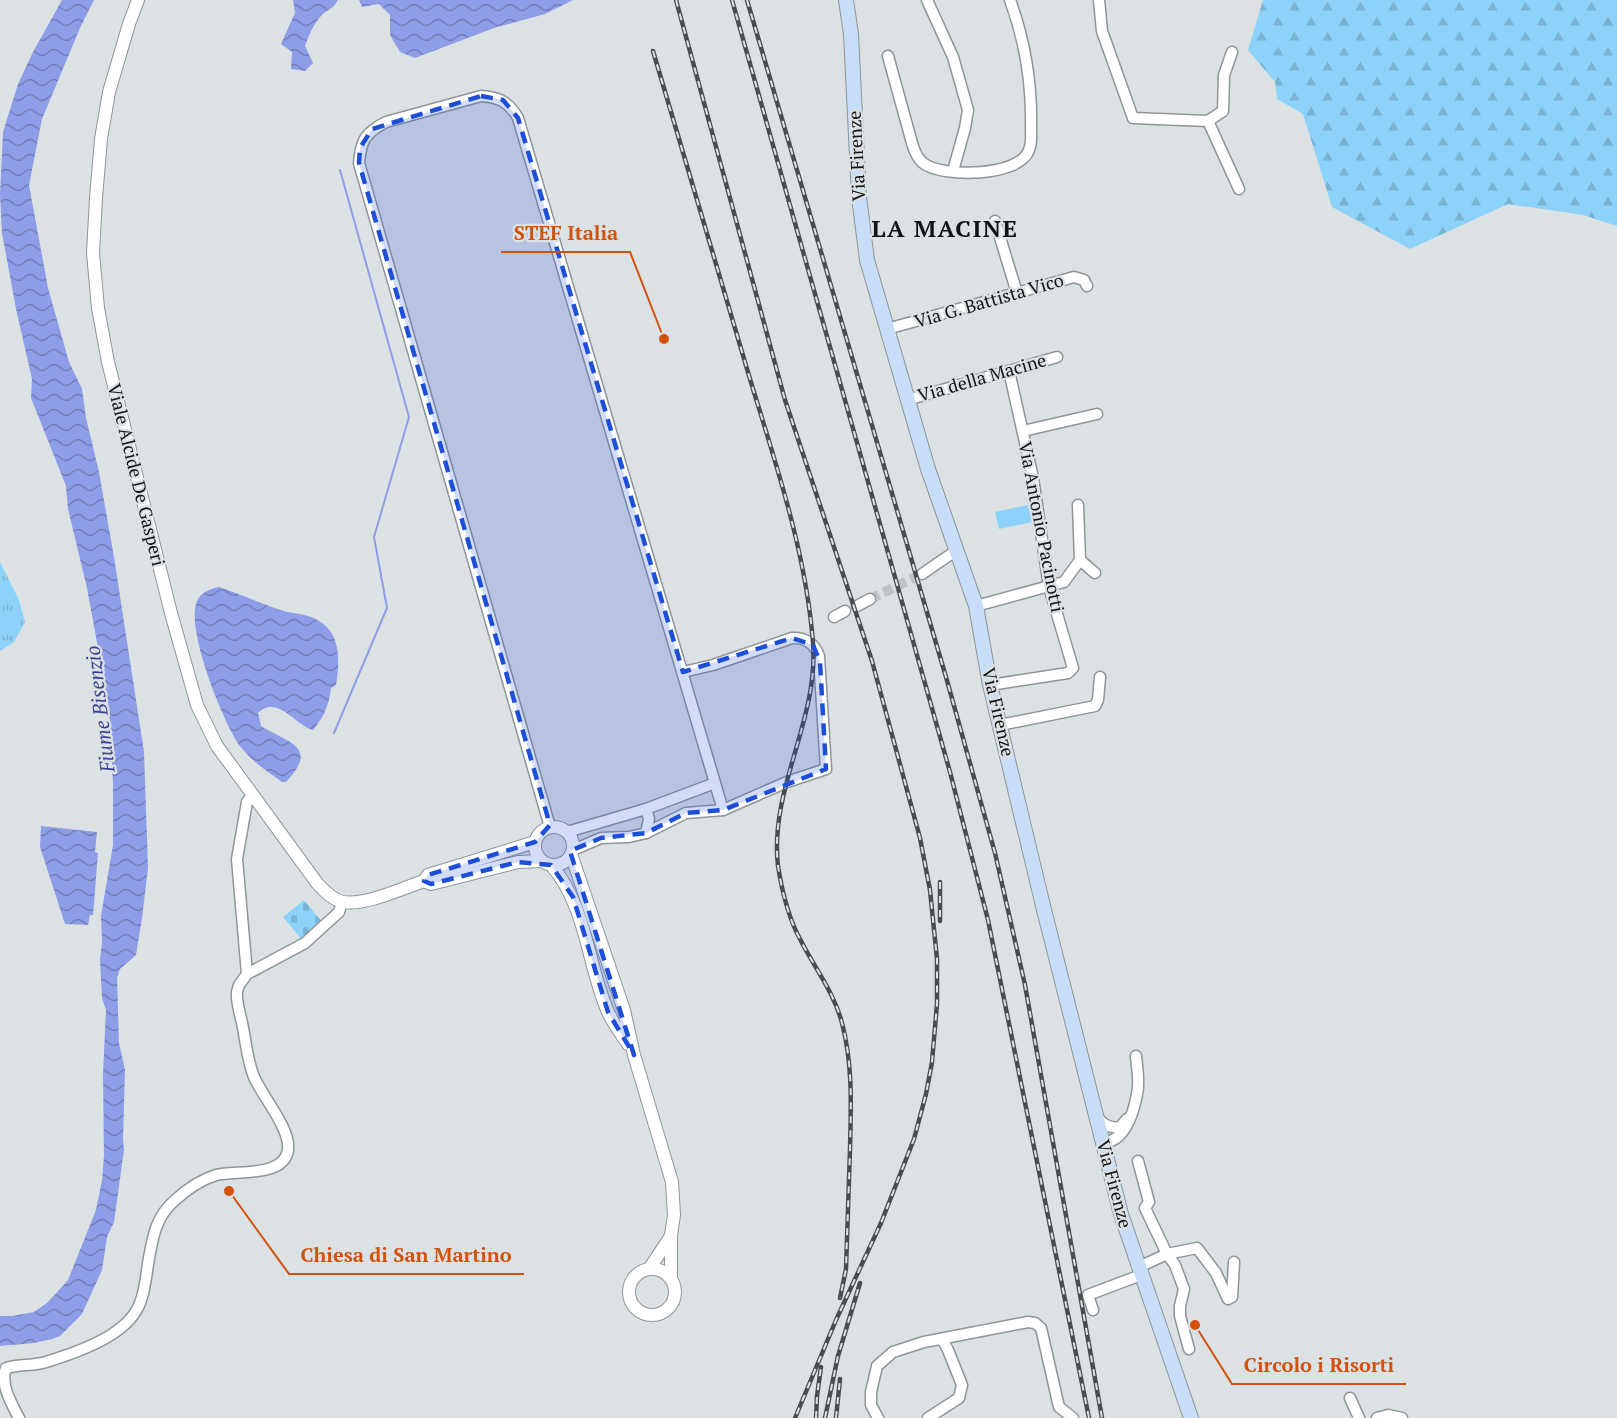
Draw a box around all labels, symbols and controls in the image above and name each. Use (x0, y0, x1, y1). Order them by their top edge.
street label: Via Firenze (842, 110, 870, 202)
district label: LA MACINE (871, 212, 1019, 244)
callout: STEF Italia (501, 214, 630, 252)
text: STEF Italia (514, 219, 618, 246)
street label: Via G. Battista Vico (911, 267, 1066, 333)
street label: Via della Macine (915, 347, 1049, 407)
street label: Viale Alcide De Gasperi (103, 381, 171, 569)
street label: Via Antonio Pacinotti (1014, 439, 1070, 614)
water label: Fiume Bisenzio (78, 644, 121, 775)
street label: Via Firenze (977, 665, 1021, 759)
street label: Via Firenze (1092, 1137, 1138, 1231)
callout: Chiesa di San Martino (289, 1236, 524, 1274)
text: Chiesa di San Martino (300, 1241, 512, 1268)
callout: Circolo i Risorti (1232, 1346, 1406, 1384)
text: Circolo i Risorti (1244, 1351, 1394, 1378)

